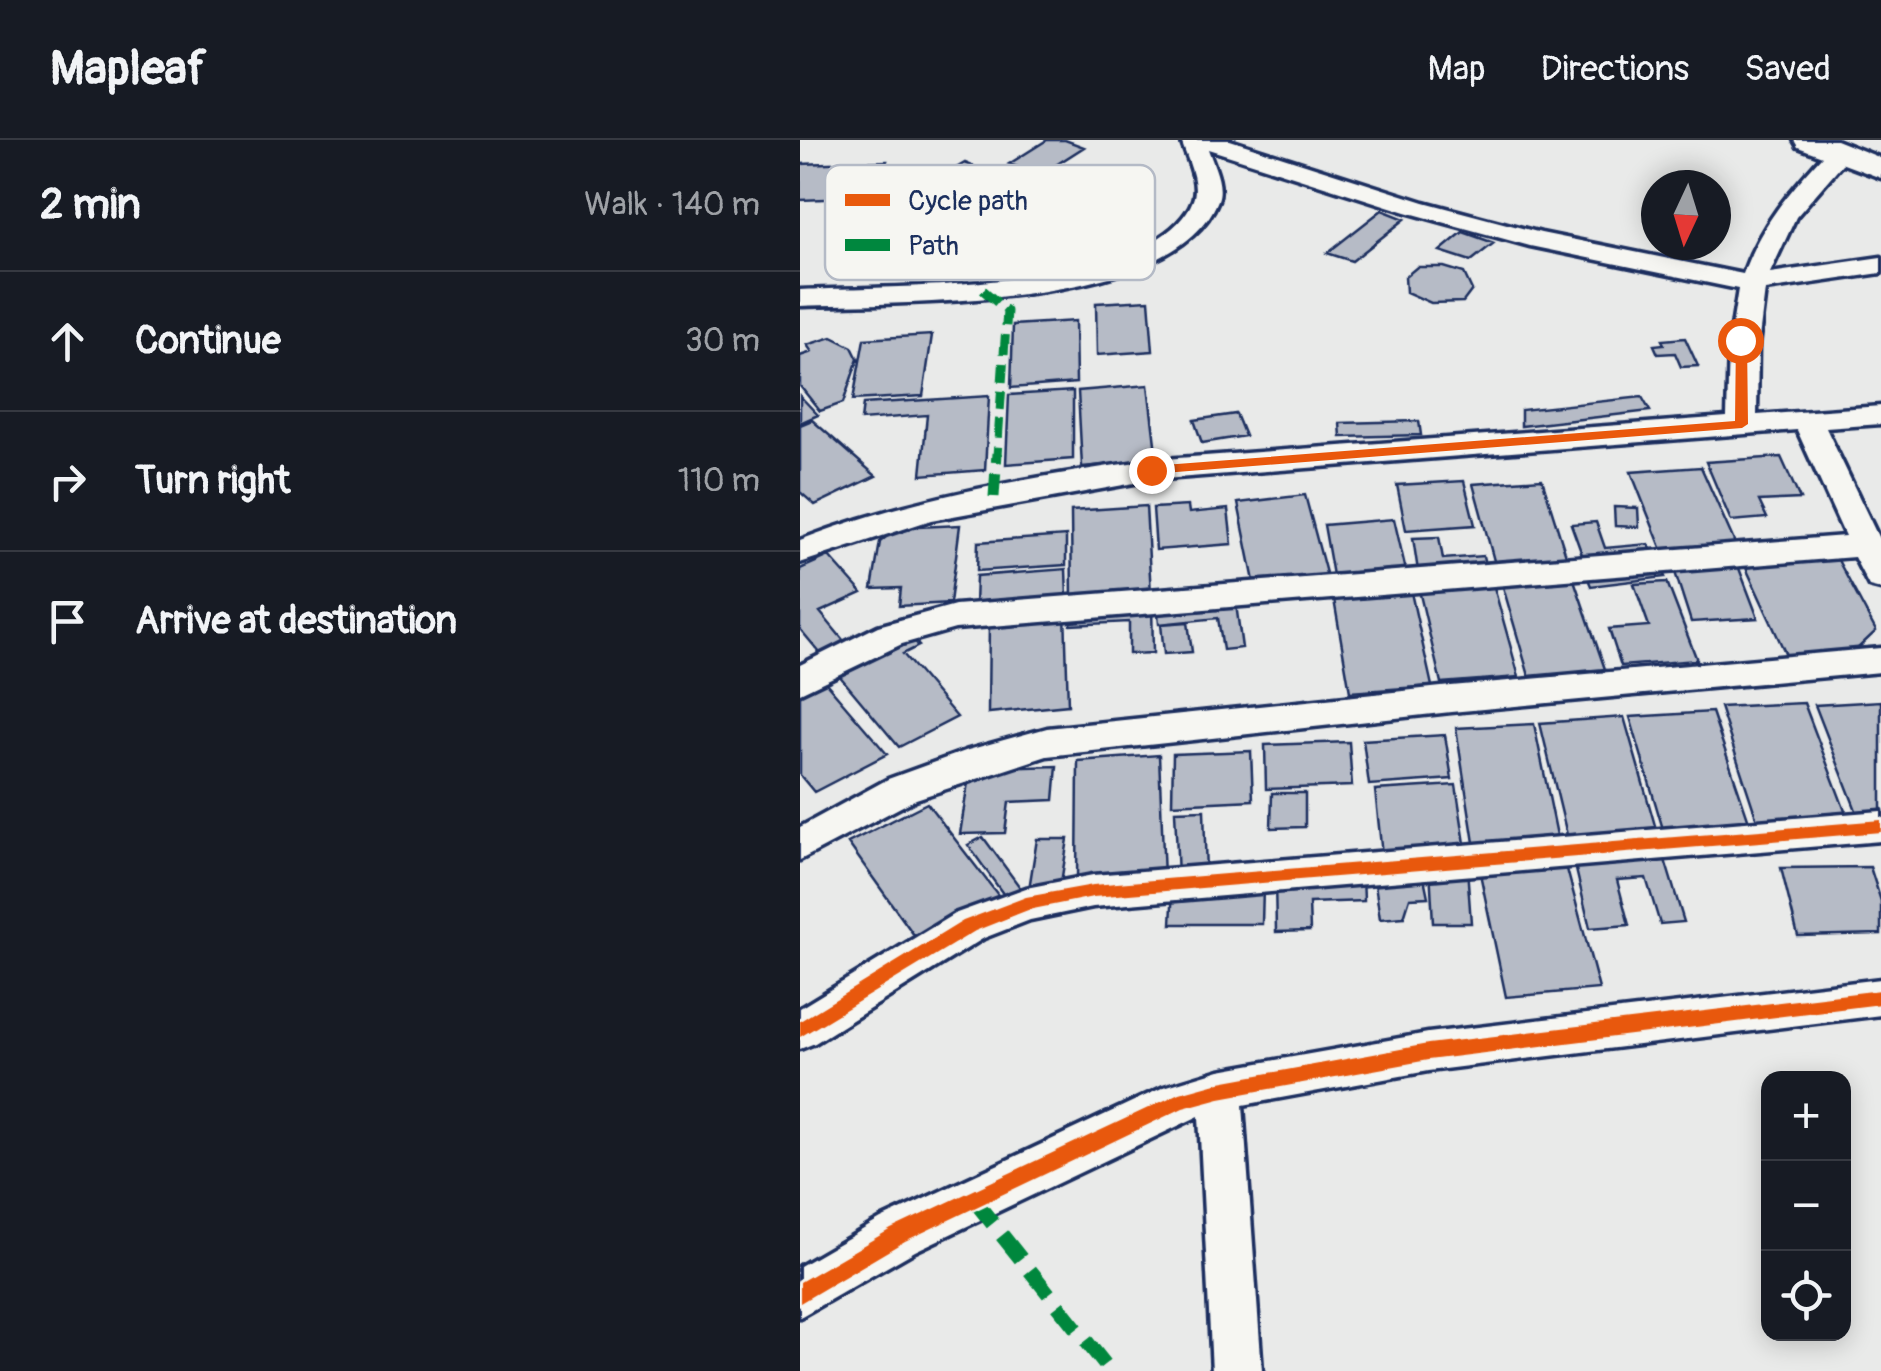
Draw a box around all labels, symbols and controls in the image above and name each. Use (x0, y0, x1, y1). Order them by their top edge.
text: Mapleaf (50, 39, 206, 99)
text: Map (1428, 47, 1486, 91)
text: Directions (1541, 47, 1689, 91)
text: Saved (1744, 47, 1831, 91)
legend (825, 165, 1155, 280)
north arrow (1641, 170, 1731, 260)
text: 2 min (40, 179, 141, 231)
text: Cycle path (908, 184, 1028, 219)
text: Walk · 140 m (584, 185, 760, 225)
text: Path (908, 229, 959, 264)
icon: ahead (40, 314, 95, 369)
text: Continue (135, 317, 281, 365)
route start (1718, 318, 1764, 364)
text: 30 m (685, 321, 760, 361)
route end (1129, 448, 1175, 494)
icon: right (40, 454, 95, 509)
text: Turn right (135, 457, 290, 505)
text: 110 m (678, 461, 760, 501)
icon: arrive (40, 594, 95, 649)
text: Arrive at destination (135, 597, 457, 645)
map controls (1761, 1071, 1851, 1341)
button: + (1761, 1071, 1851, 1161)
button: − (1761, 1161, 1851, 1251)
button: locate (1761, 1251, 1851, 1341)

